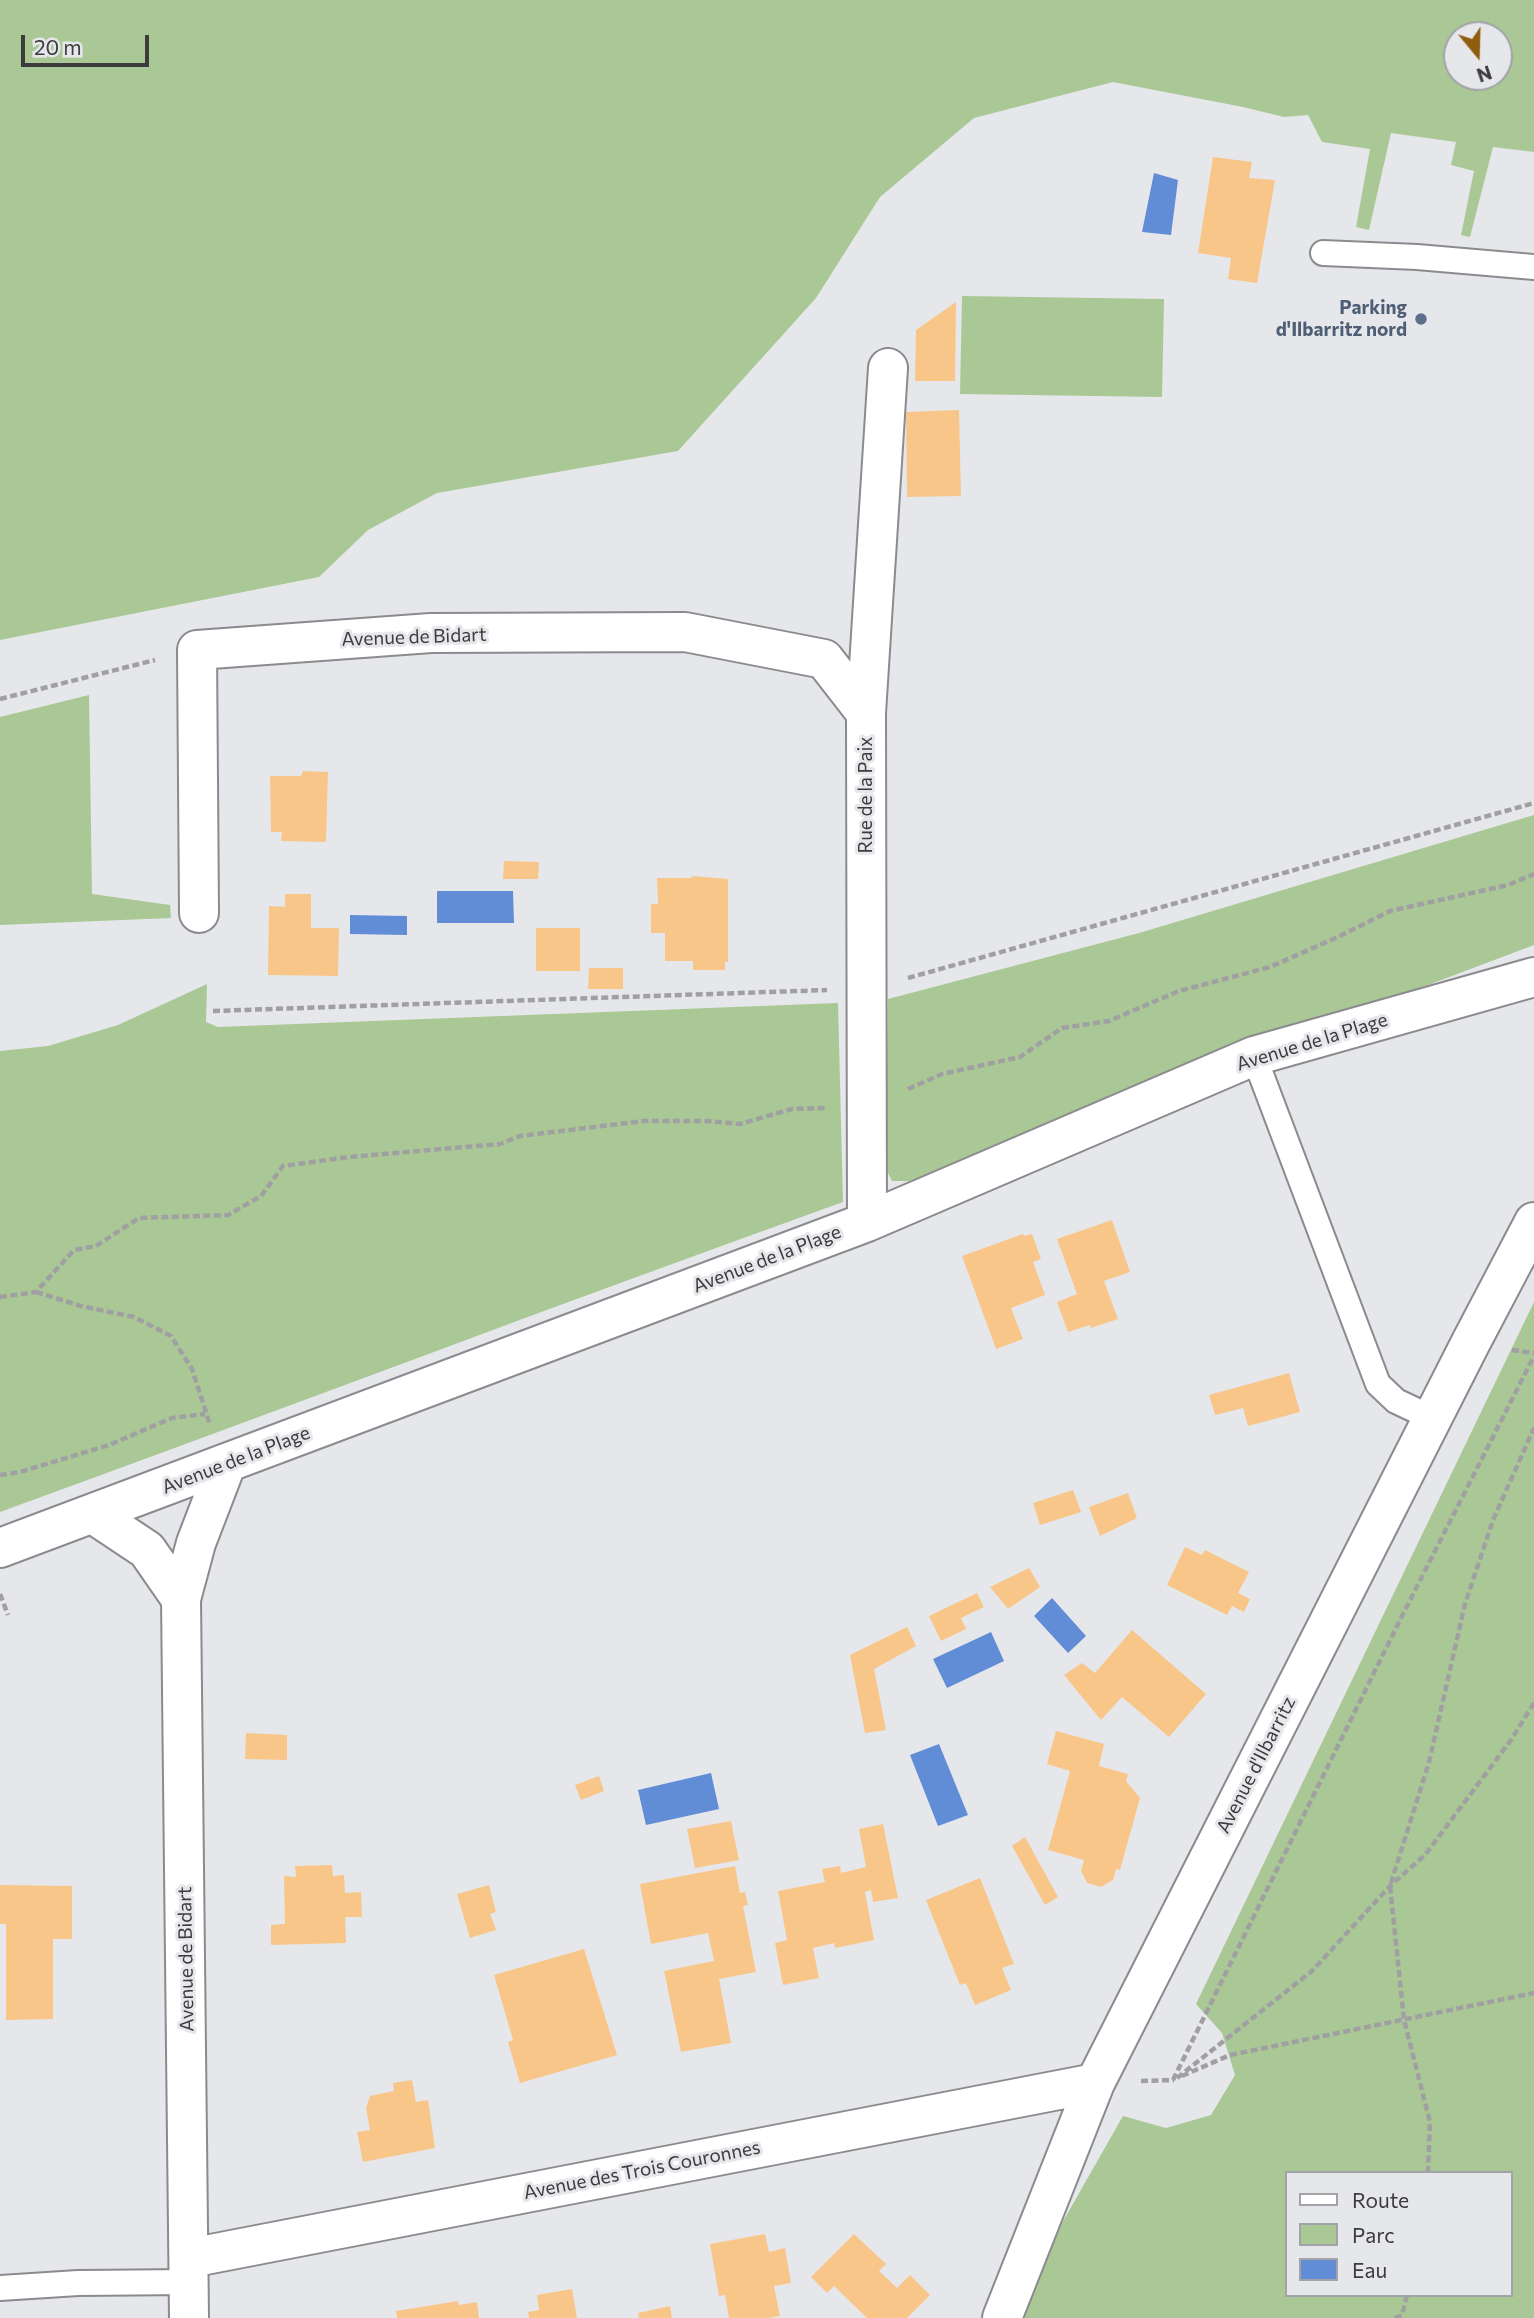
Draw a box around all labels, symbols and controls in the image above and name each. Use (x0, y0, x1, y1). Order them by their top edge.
scale bar (24, 21, 152, 65)
north arrow (1443, 21, 1513, 91)
text: 20 m (34, 34, 82, 59)
text: N (1474, 61, 1495, 88)
place label: Parking d'Ilbarritz nord (1276, 297, 1407, 341)
marker: Parking d'Ilbarritz nord (1413, 311, 1429, 327)
street label: Avenue de Bidart (341, 623, 487, 651)
street label: Rue de la Paix (855, 737, 877, 853)
street label: Avenue de la Plage (1234, 1008, 1390, 1076)
street label: Avenue de la Plage (690, 1220, 844, 1298)
street label: Avenue de la Plage (159, 1421, 313, 1499)
street label: Avenue d'Ilbarritz (1212, 1693, 1300, 1837)
street label: Avenue de Bidart (173, 1886, 199, 2032)
street label: Avenue des Trois Couronnes (522, 2136, 762, 2204)
legend (1286, 2171, 1513, 2297)
text: Route (1352, 2187, 1409, 2212)
text: Parc (1352, 2222, 1395, 2247)
text: Eau (1352, 2257, 1387, 2282)

